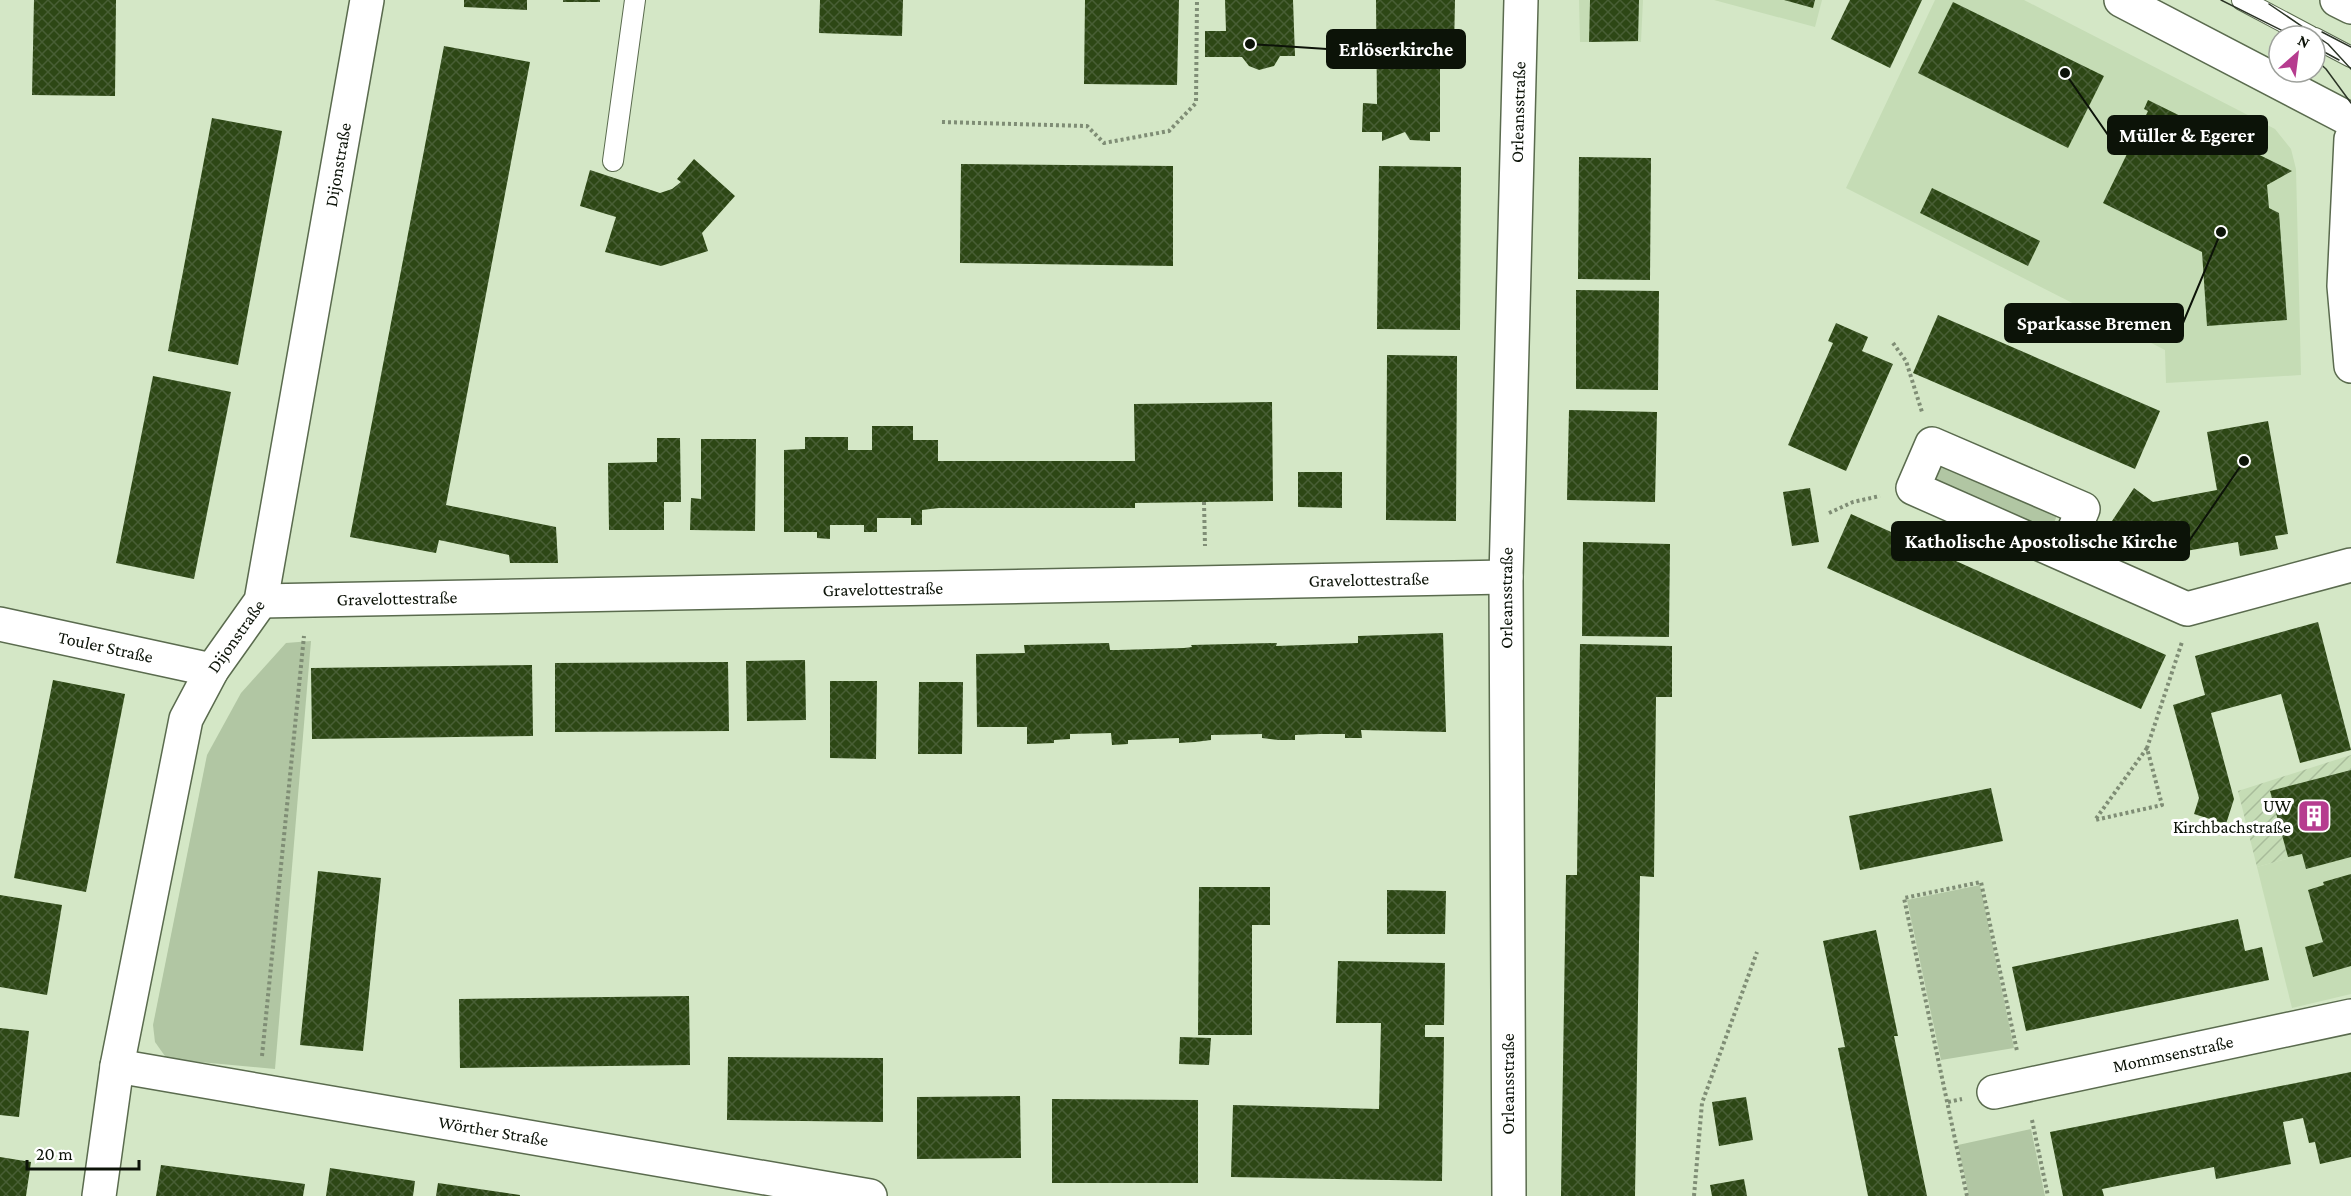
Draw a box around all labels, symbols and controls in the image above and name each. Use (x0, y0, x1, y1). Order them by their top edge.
north arrow (2267, 24, 2327, 84)
callout: Erlöserkirche (1327, 30, 1465, 68)
text: N (2295, 31, 2313, 51)
text: Erlöserkirche (1339, 38, 1453, 60)
street label: Orleansstraße (1507, 61, 1529, 163)
callout: Müller & Egerer (2108, 116, 2267, 154)
street label: Dijonstraße (321, 121, 355, 209)
text: Müller & Egerer (2119, 124, 2255, 146)
callout: Sparkasse Bremen (2005, 304, 2183, 342)
text: Sparkasse Bremen (2017, 312, 2172, 334)
callout: Katholische Apostolische Kirche (1892, 522, 2189, 560)
text: Katholische Apostolische Kirche (1905, 530, 2177, 552)
street label: Orleansstraße (1496, 547, 1517, 649)
street label: Gravelottestraße (1308, 568, 1429, 591)
street label: Gravelottestraße (822, 578, 943, 600)
street label: Gravelottestraße (337, 587, 458, 610)
street label: Dijonstraße (203, 596, 269, 677)
street label: Touler Straße (56, 627, 155, 667)
place label: UW Kirchbachstraße (2173, 796, 2291, 837)
building icon: UW Kirchbachstraße (2296, 798, 2332, 834)
street label: Mommsenstraße (2111, 1031, 2235, 1076)
street label: Orleansstraße (1498, 1033, 1518, 1135)
street label: Wörther Straße (437, 1112, 550, 1150)
scale bar (27, 1133, 140, 1171)
text: 20 m (36, 1144, 73, 1164)

